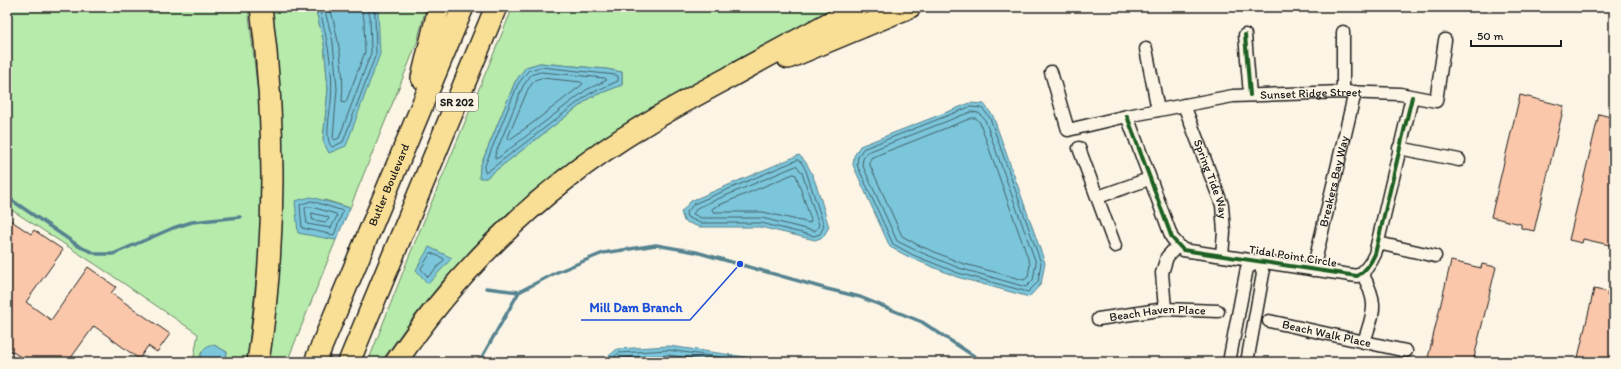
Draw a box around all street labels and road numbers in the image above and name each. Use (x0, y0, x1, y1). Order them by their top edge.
street label: Sunset Ridge Street (1260, 85, 1363, 102)
road number: SR 202 (436, 93, 478, 111)
street label: Breakers Bay Way (1316, 134, 1351, 228)
street label: Spring Tide Way (1191, 137, 1230, 219)
street label: Butler Boulevard (365, 141, 412, 228)
street label: Tidal Point Circle (1248, 242, 1338, 270)
street label: Beach Haven Place (1108, 302, 1206, 324)
street label: Beach Walk Place (1281, 317, 1373, 350)

